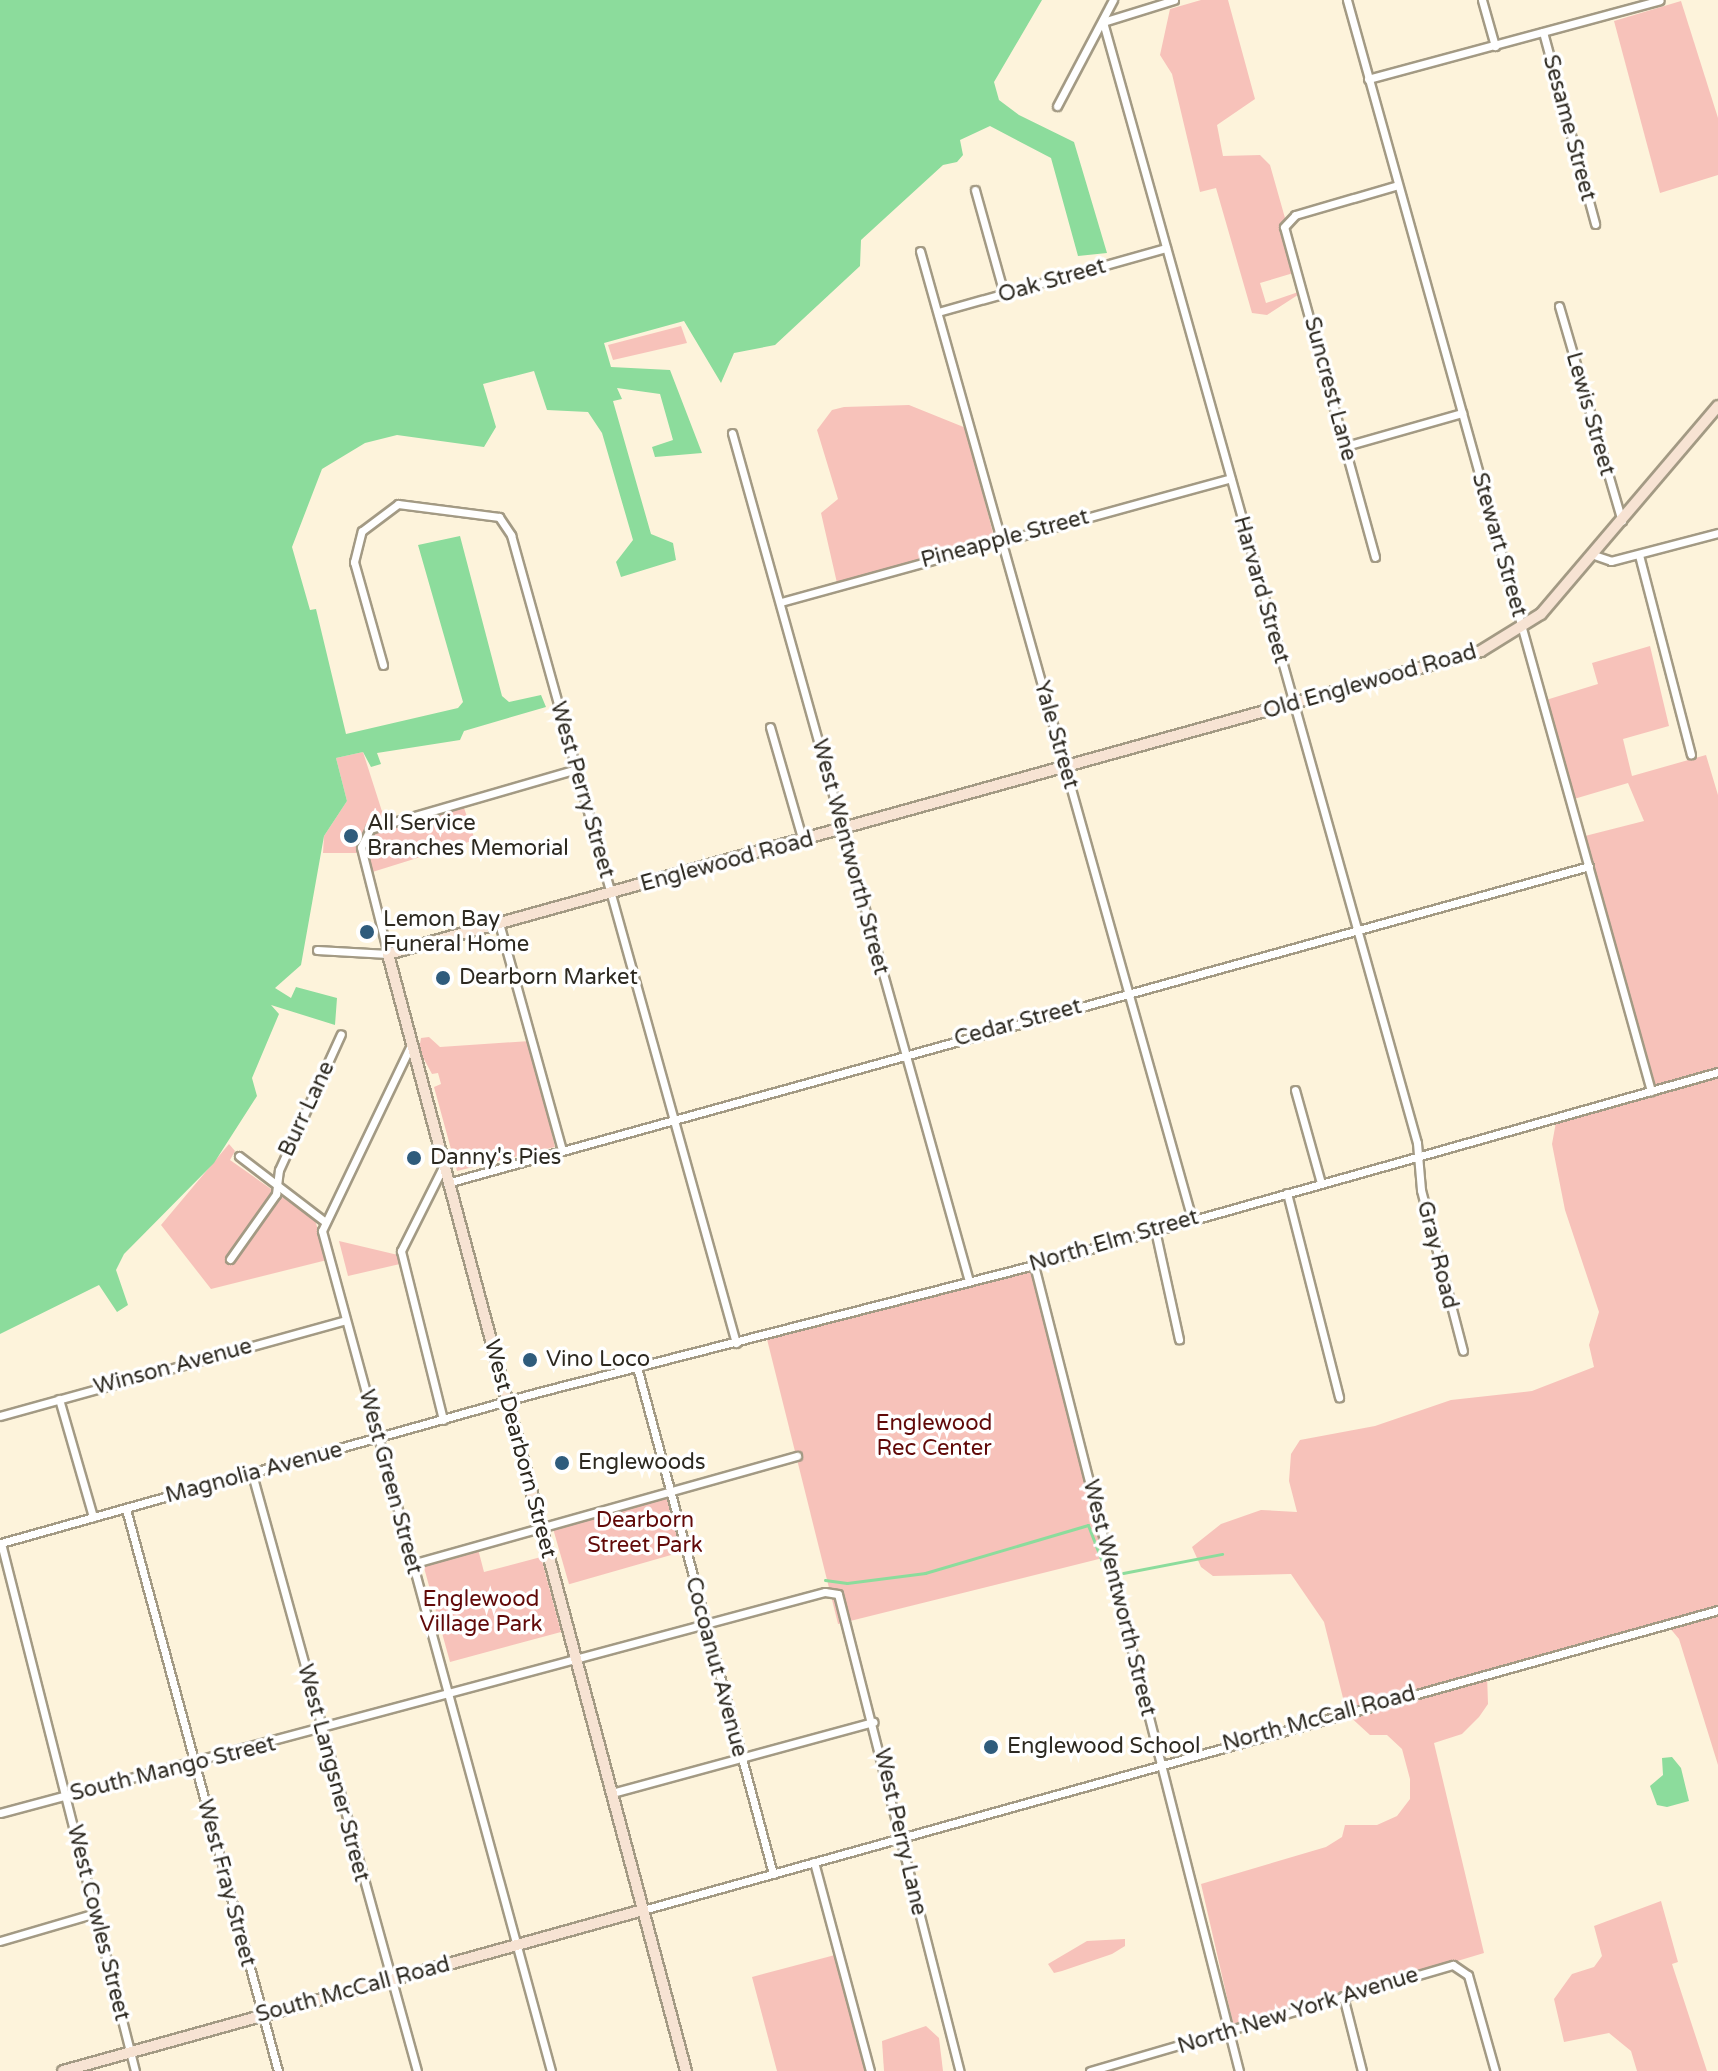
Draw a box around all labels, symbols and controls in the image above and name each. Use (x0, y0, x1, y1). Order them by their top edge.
street label: Sesame Street (1537, 52, 1601, 204)
street label: Oak Street (995, 253, 1109, 309)
street label: Suncrest Lane (1298, 314, 1362, 464)
street label: Lewis Street (1560, 349, 1620, 479)
street label: Stewart Street (1466, 470, 1532, 620)
street label: Pineapple Street (918, 504, 1092, 574)
street label: Harvard Street (1227, 513, 1295, 667)
street label: Old Englewood Road (1260, 639, 1480, 725)
street label: Yale Street (1028, 678, 1084, 792)
street label: West Perry Street (544, 699, 620, 881)
street label: West Wentworth Street (806, 736, 894, 978)
place label: All Service Branches Memorial (367, 810, 569, 862)
street label: Englewood Road (638, 826, 816, 898)
marker: All Service Branches Memorial (342, 827, 360, 845)
place label: Lemon Bay Funeral Home (383, 906, 529, 958)
marker: Lemon Bay Funeral Home (358, 923, 376, 941)
place label: Dearborn Market (459, 965, 638, 991)
marker: Dearborn Market (434, 969, 452, 987)
street label: Cedar Street (951, 993, 1085, 1053)
street label: Burr Lane (273, 1057, 341, 1161)
place label: Danny's Pies (430, 1145, 561, 1171)
marker: Danny's Pies (405, 1149, 423, 1167)
street label: Gray Road (1411, 1198, 1463, 1312)
street label: North Elm Street (1026, 1204, 1202, 1278)
street label: Winson Avenue (91, 1333, 255, 1401)
street label: West Dearborn Street (478, 1337, 562, 1561)
place label: Vino Loco (546, 1347, 650, 1373)
marker: Vino Loco (521, 1351, 539, 1369)
street label: West Green Street (353, 1387, 427, 1577)
park label: Englewood Rec Center (876, 1410, 992, 1462)
street label: Magnolia Avenue (163, 1437, 345, 1509)
place label: Englewoods (578, 1450, 705, 1476)
marker: Englewoods (553, 1454, 571, 1472)
street label: West Wentworth Street (1077, 1477, 1161, 1719)
park label: Dearborn Street Park (587, 1507, 703, 1558)
street label: Cocoanut Avenue (679, 1574, 753, 1760)
park label: Englewood Village Park (420, 1586, 542, 1638)
street label: West Langsner Street (291, 1661, 375, 1885)
street label: North McCall Road (1220, 1681, 1418, 1757)
street label: South Mango Street (68, 1731, 278, 1807)
place label: Englewood School (1007, 1734, 1201, 1760)
marker: Englewood School (982, 1738, 1000, 1756)
street label: West Perry Lane (868, 1746, 932, 1918)
street label: West Fray Street (191, 1796, 261, 1970)
street label: West Cowles Street (61, 1822, 135, 2024)
street label: South McCall Road (253, 1951, 453, 2029)
street label: North New York Avenue (1175, 1962, 1421, 2060)

